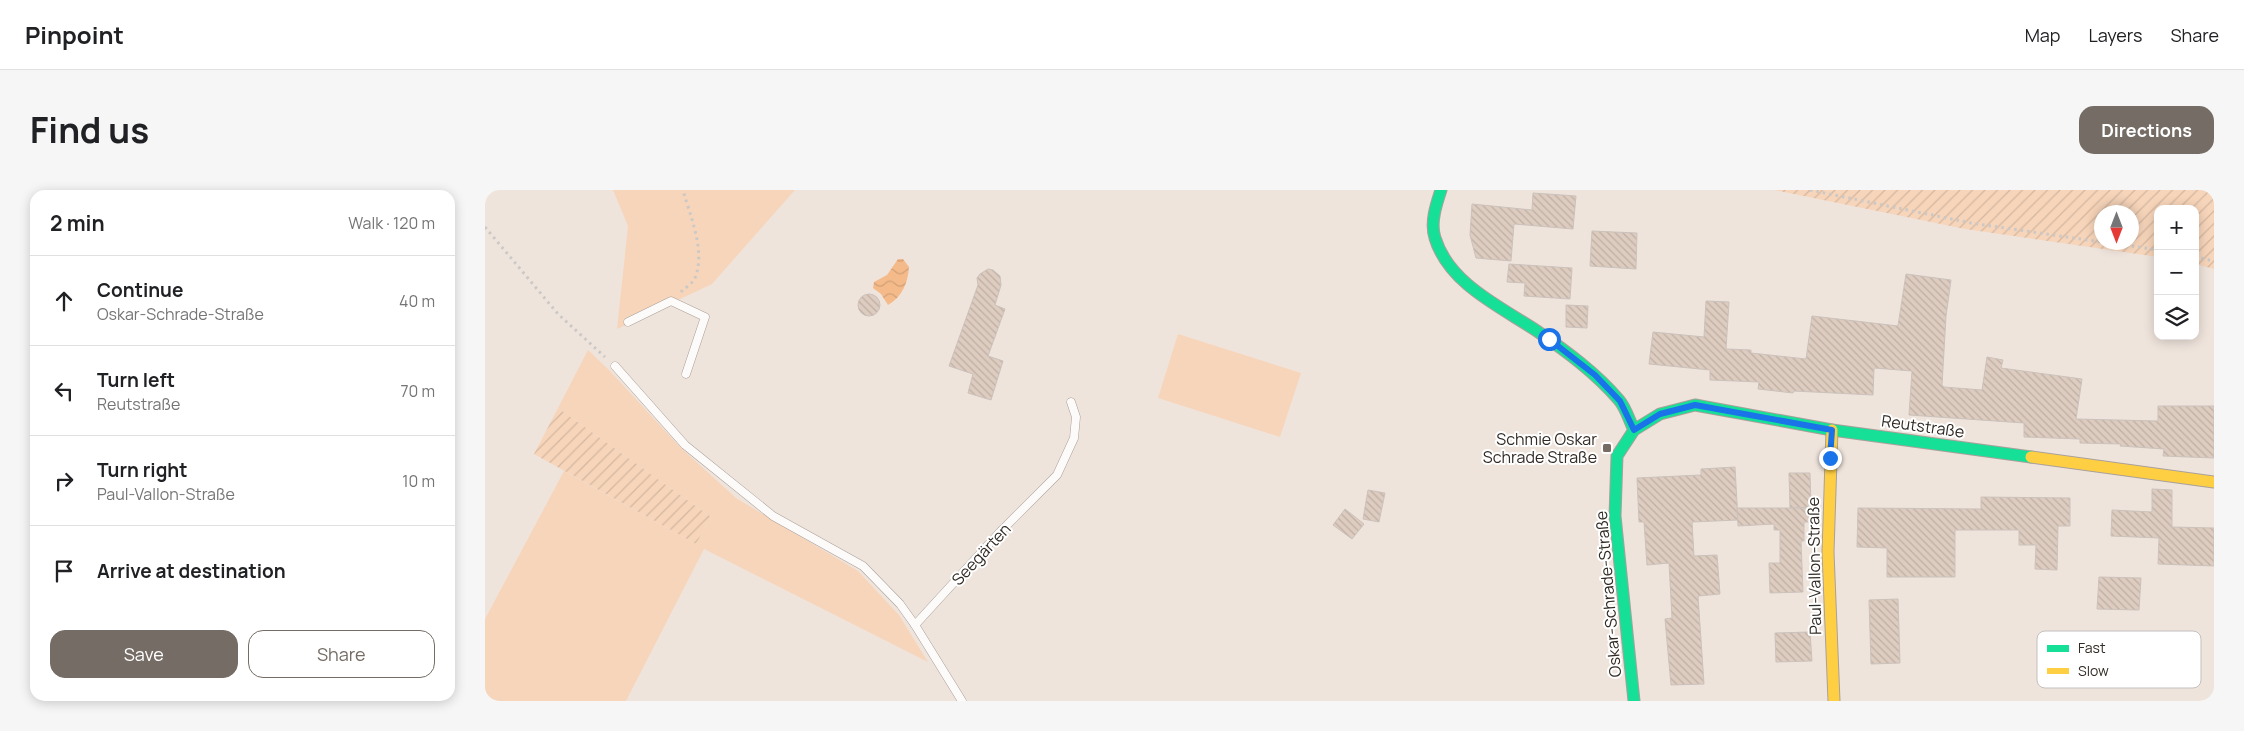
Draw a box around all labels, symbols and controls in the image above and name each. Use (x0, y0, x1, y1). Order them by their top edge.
text: Pinpoint (25, 18, 124, 51)
text: Map (2025, 23, 2060, 47)
text: Layers (2088, 23, 2142, 47)
text: Share (2170, 23, 2219, 47)
text: Find us (30, 106, 149, 154)
button: Directions (2079, 106, 2214, 154)
north arrow (2094, 205, 2139, 250)
map controls (2154, 205, 2199, 340)
button: + (2154, 205, 2199, 250)
text: 2 min (50, 209, 105, 237)
text: Walk · 120 m (348, 212, 435, 234)
button: − (2154, 250, 2199, 295)
text: Continue (97, 277, 183, 303)
icon: ahead (50, 287, 78, 315)
text: 40 m (399, 290, 435, 312)
button: layers (2154, 295, 2199, 340)
text: Oskar-Schrade-Straße (97, 303, 264, 325)
route start (1538, 328, 1561, 351)
text: Turn left (97, 367, 175, 393)
icon: left (50, 377, 78, 405)
text: 70 m (400, 380, 435, 402)
text: Reutstraße (97, 393, 180, 415)
street label: Reutstraße (1880, 409, 1966, 443)
place label: Schmie Oskar Schrade Straße (1483, 428, 1597, 468)
marker: Schmie Oskar Schrade Straße (1601, 442, 1613, 454)
route end (1819, 447, 1842, 470)
text: Turn right (97, 457, 187, 483)
icon: right (50, 467, 78, 495)
text: 10 m (402, 470, 435, 492)
text: Paul-Vallon-Straße (97, 483, 235, 505)
street label: Paul-Vallon-Straße (1802, 497, 1826, 635)
street label: Oskar-Schrade-Straße (1590, 510, 1626, 678)
street label: Seegärten (947, 518, 1015, 590)
icon: arrive (50, 557, 78, 585)
text: Arrive at destination (97, 558, 286, 584)
button: Save (50, 630, 238, 678)
button: Share (248, 630, 435, 678)
legend (2037, 631, 2201, 688)
text: Fast (2078, 638, 2106, 657)
text: Slow (2078, 661, 2109, 680)

